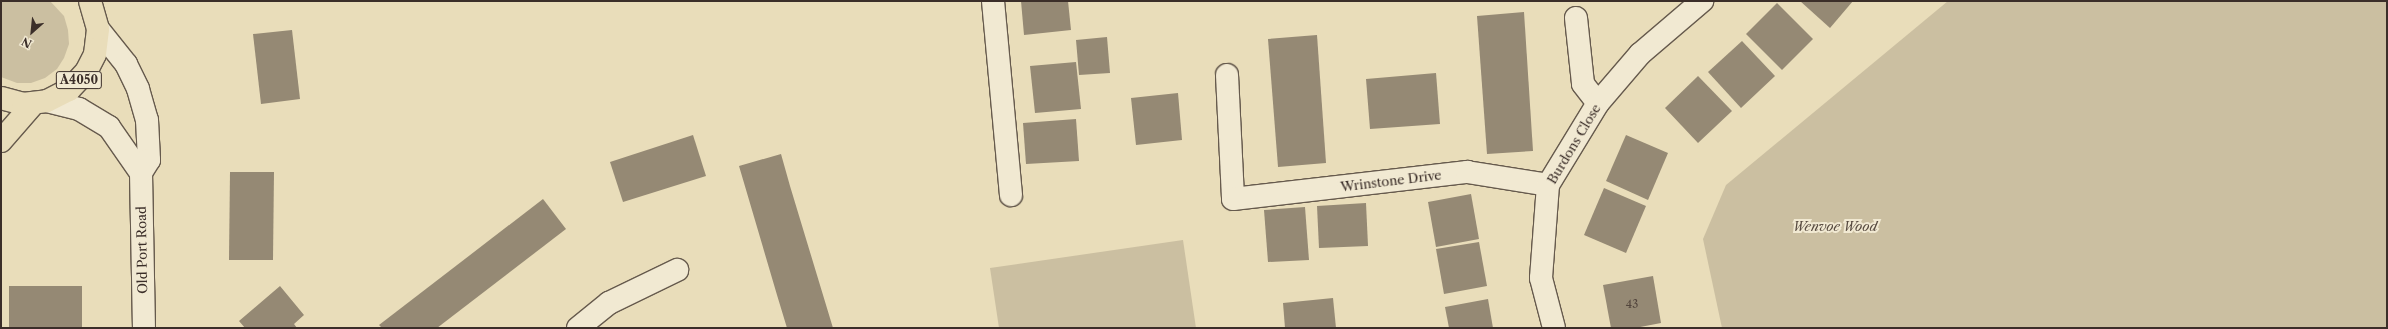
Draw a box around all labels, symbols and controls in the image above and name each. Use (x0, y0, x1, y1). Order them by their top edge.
north arrow (12, 12, 52, 52)
text: N (19, 34, 34, 51)
road number: A4050 (55, 70, 103, 90)
street label: Burdons Close (1544, 101, 1604, 187)
street label: Wrinstone Drive (1340, 167, 1442, 195)
street label: Old Port Road (133, 206, 151, 294)
park label: Wenvoe Wood (1793, 218, 1877, 234)
house number: 43 (1626, 297, 1638, 311)

